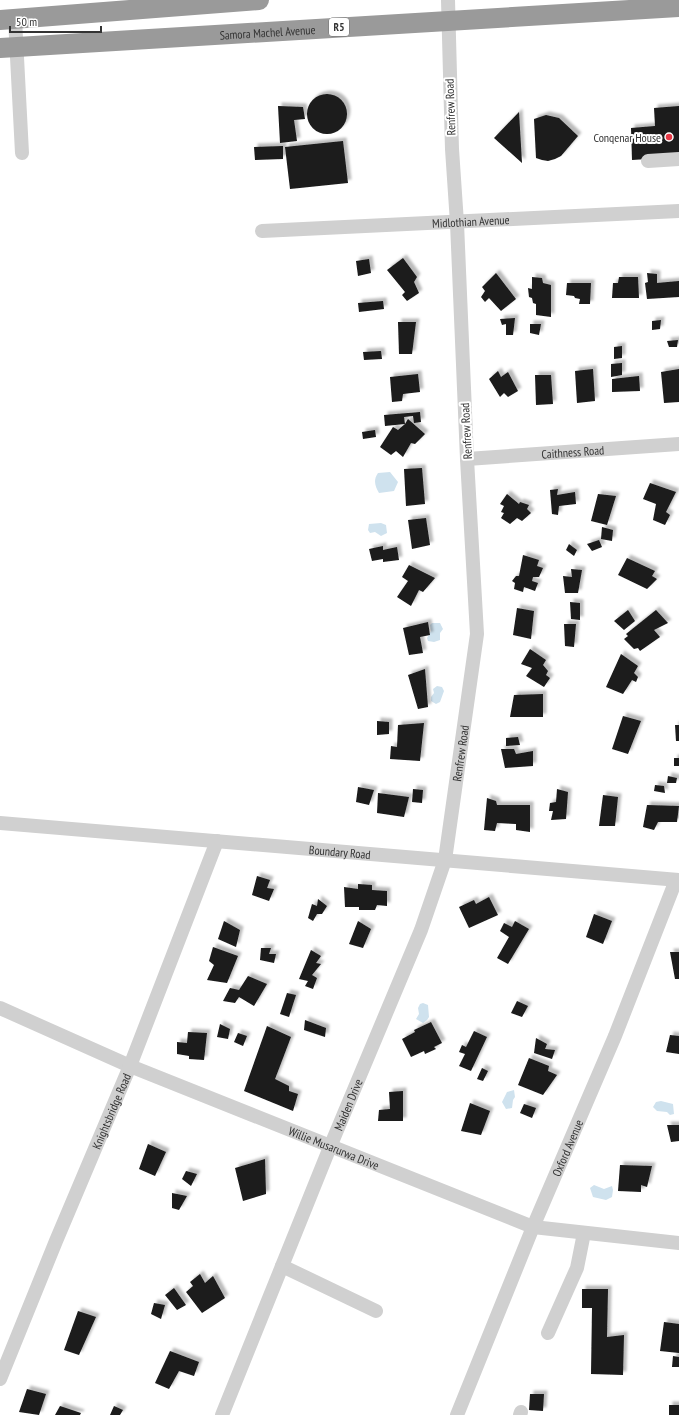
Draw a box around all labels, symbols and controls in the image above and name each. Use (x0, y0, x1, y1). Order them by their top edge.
scale bar (10, 8, 101, 34)
text: 50 m (16, 14, 37, 29)
road number: R5 (329, 18, 349, 36)
street label: Samora Machel Avenue (219, 21, 316, 42)
street label: Renfrew Road (442, 78, 458, 136)
place label: Conqenar House (594, 130, 661, 145)
marker: Conqenar House (664, 132, 674, 142)
street label: Midlothian Avenue (432, 212, 510, 230)
street label: Renfrew Road (457, 402, 475, 460)
street label: Caithness Road (541, 442, 605, 461)
street label: Renfrew Road (449, 724, 472, 782)
street label: Boundary Road (308, 841, 371, 862)
street label: Knightsbridge Road (88, 1071, 134, 1151)
street label: Maiden Drive (330, 1076, 365, 1133)
street label: Oxford Avenue (548, 1117, 586, 1179)
street label: Willie Musarurwa Drive (286, 1123, 381, 1172)

